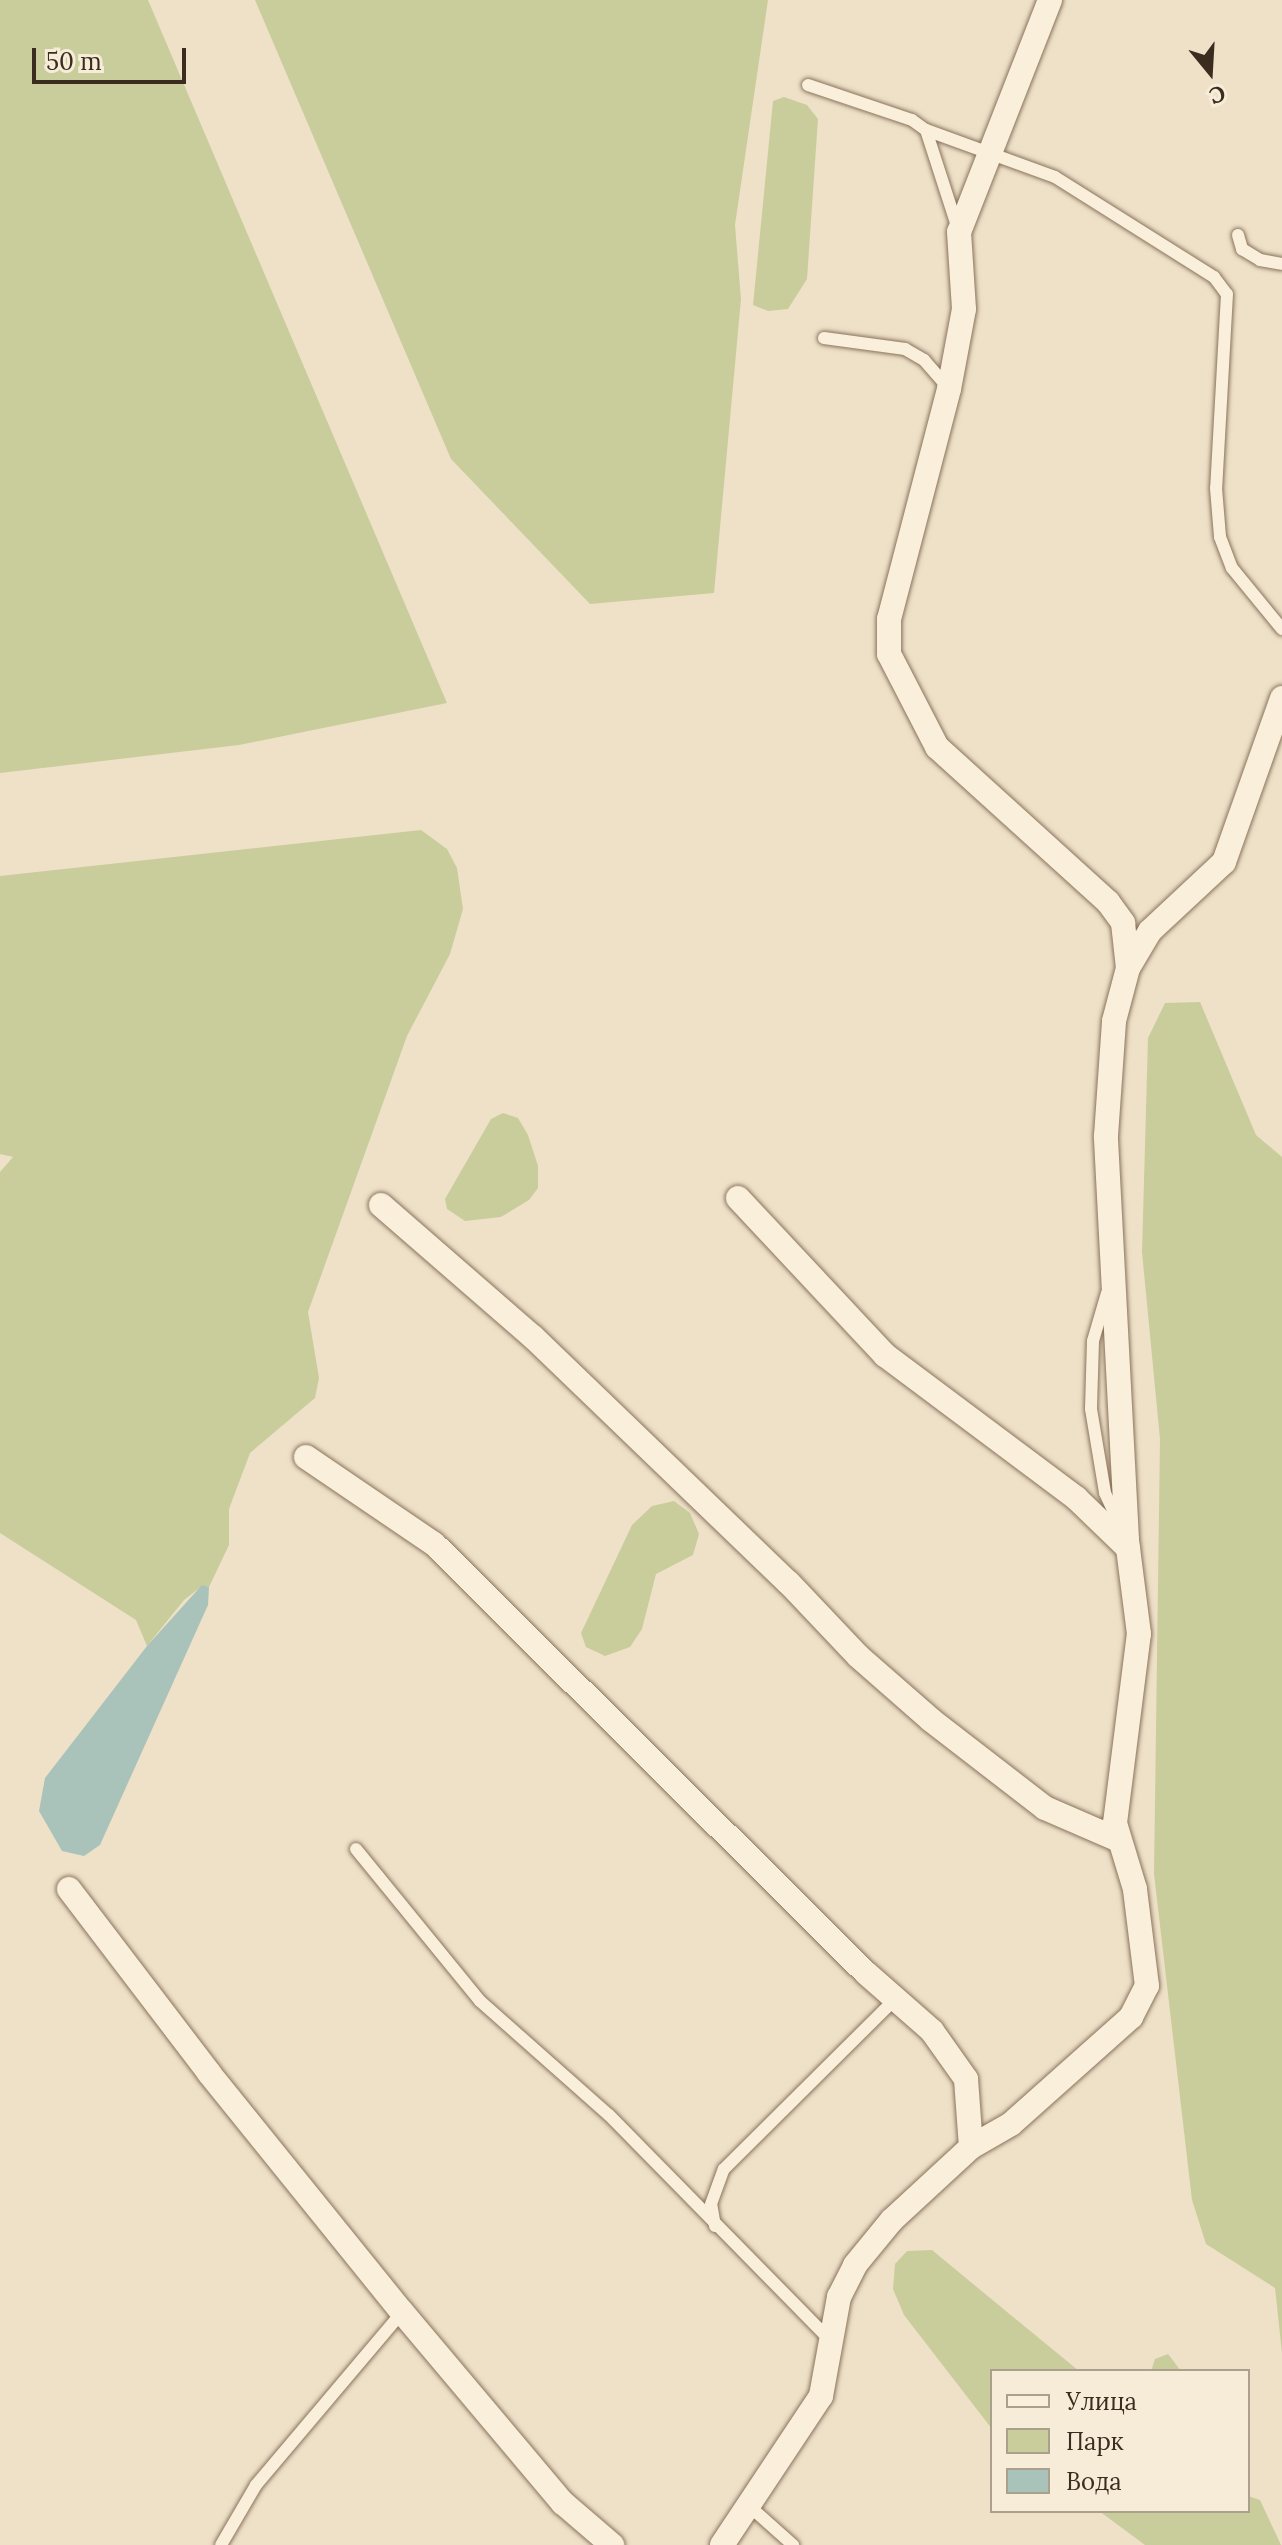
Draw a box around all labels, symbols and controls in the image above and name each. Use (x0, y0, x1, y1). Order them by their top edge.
scale bar (36, 32, 190, 82)
north arrow (1170, 32, 1250, 112)
text: 50 m (46, 46, 102, 77)
text: С (1206, 79, 1229, 110)
legend (990, 2369, 1250, 2513)
text: Улица (1066, 2386, 1137, 2417)
text: Парк (1066, 2426, 1124, 2457)
text: Вода (1066, 2466, 1122, 2497)

